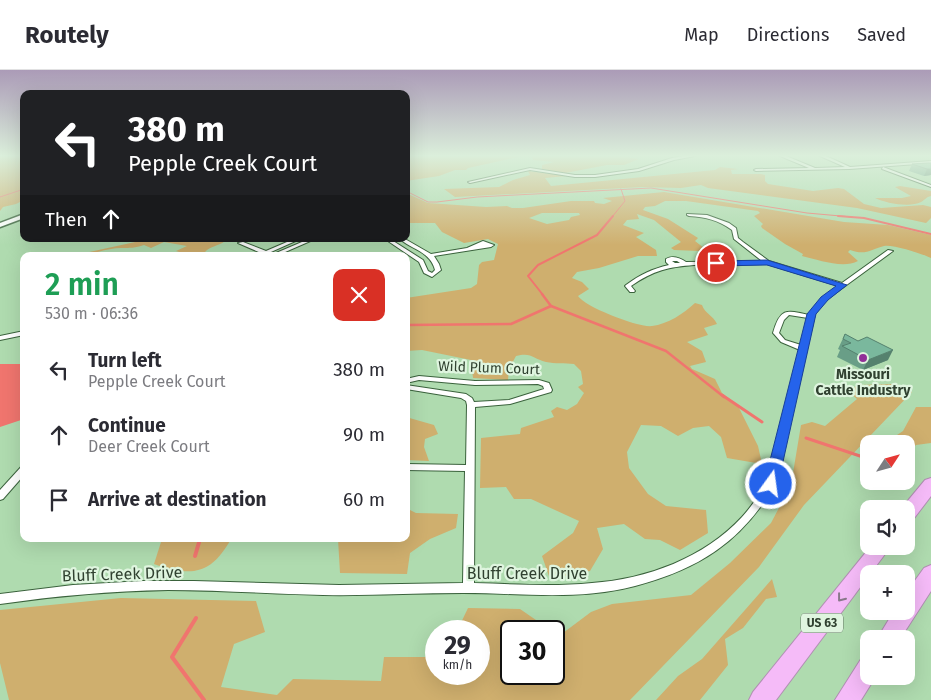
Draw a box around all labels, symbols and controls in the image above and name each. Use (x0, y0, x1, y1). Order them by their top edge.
text: Routely (25, 21, 109, 49)
text: Map (684, 24, 719, 46)
text: Directions (747, 24, 829, 46)
text: Saved (857, 24, 906, 46)
text: 380 m (128, 108, 225, 150)
icon: left (45, 110, 110, 175)
text: Pepple Creek Court (128, 150, 317, 177)
icon: ahead (97, 205, 125, 233)
text: Then (45, 208, 87, 231)
pin (695, 242, 737, 284)
icon: arrive (702, 249, 730, 277)
text: 2 min (45, 267, 119, 303)
button: close (333, 269, 385, 321)
text: 530 m · 06:36 (45, 304, 138, 323)
text: Turn left (88, 349, 162, 372)
marker: Missouri Cattle Industry (857, 352, 869, 364)
icon: left (45, 356, 73, 384)
text: 380 m (333, 358, 385, 381)
street label: Wild Plum Court (438, 358, 541, 378)
place label: Missouri Cattle Industry (815, 366, 911, 399)
text: Pepple Creek Court (88, 372, 226, 391)
text: Continue (88, 414, 166, 437)
icon: ahead (45, 421, 73, 449)
text: 90 m (343, 423, 385, 446)
north arrow (860, 435, 915, 490)
map controls (860, 435, 915, 685)
text: Deer Creek Court (88, 437, 210, 456)
position arrow (744, 457, 796, 509)
icon: arrive (45, 486, 73, 514)
text: Arrive at destination (88, 488, 267, 511)
text: 60 m (343, 488, 385, 511)
button: sound (860, 500, 915, 555)
street label: Bluff Creek Drive (61, 562, 183, 586)
street label: Bluff Creek Drive (467, 564, 587, 583)
button: + (860, 565, 915, 620)
one-way arrow (839, 592, 847, 601)
road number: US 63 (801, 614, 843, 632)
speed limit sign: 30 (500, 620, 565, 685)
button: − (860, 630, 915, 685)
text: 29 (444, 631, 471, 661)
text: km/h (443, 658, 472, 672)

